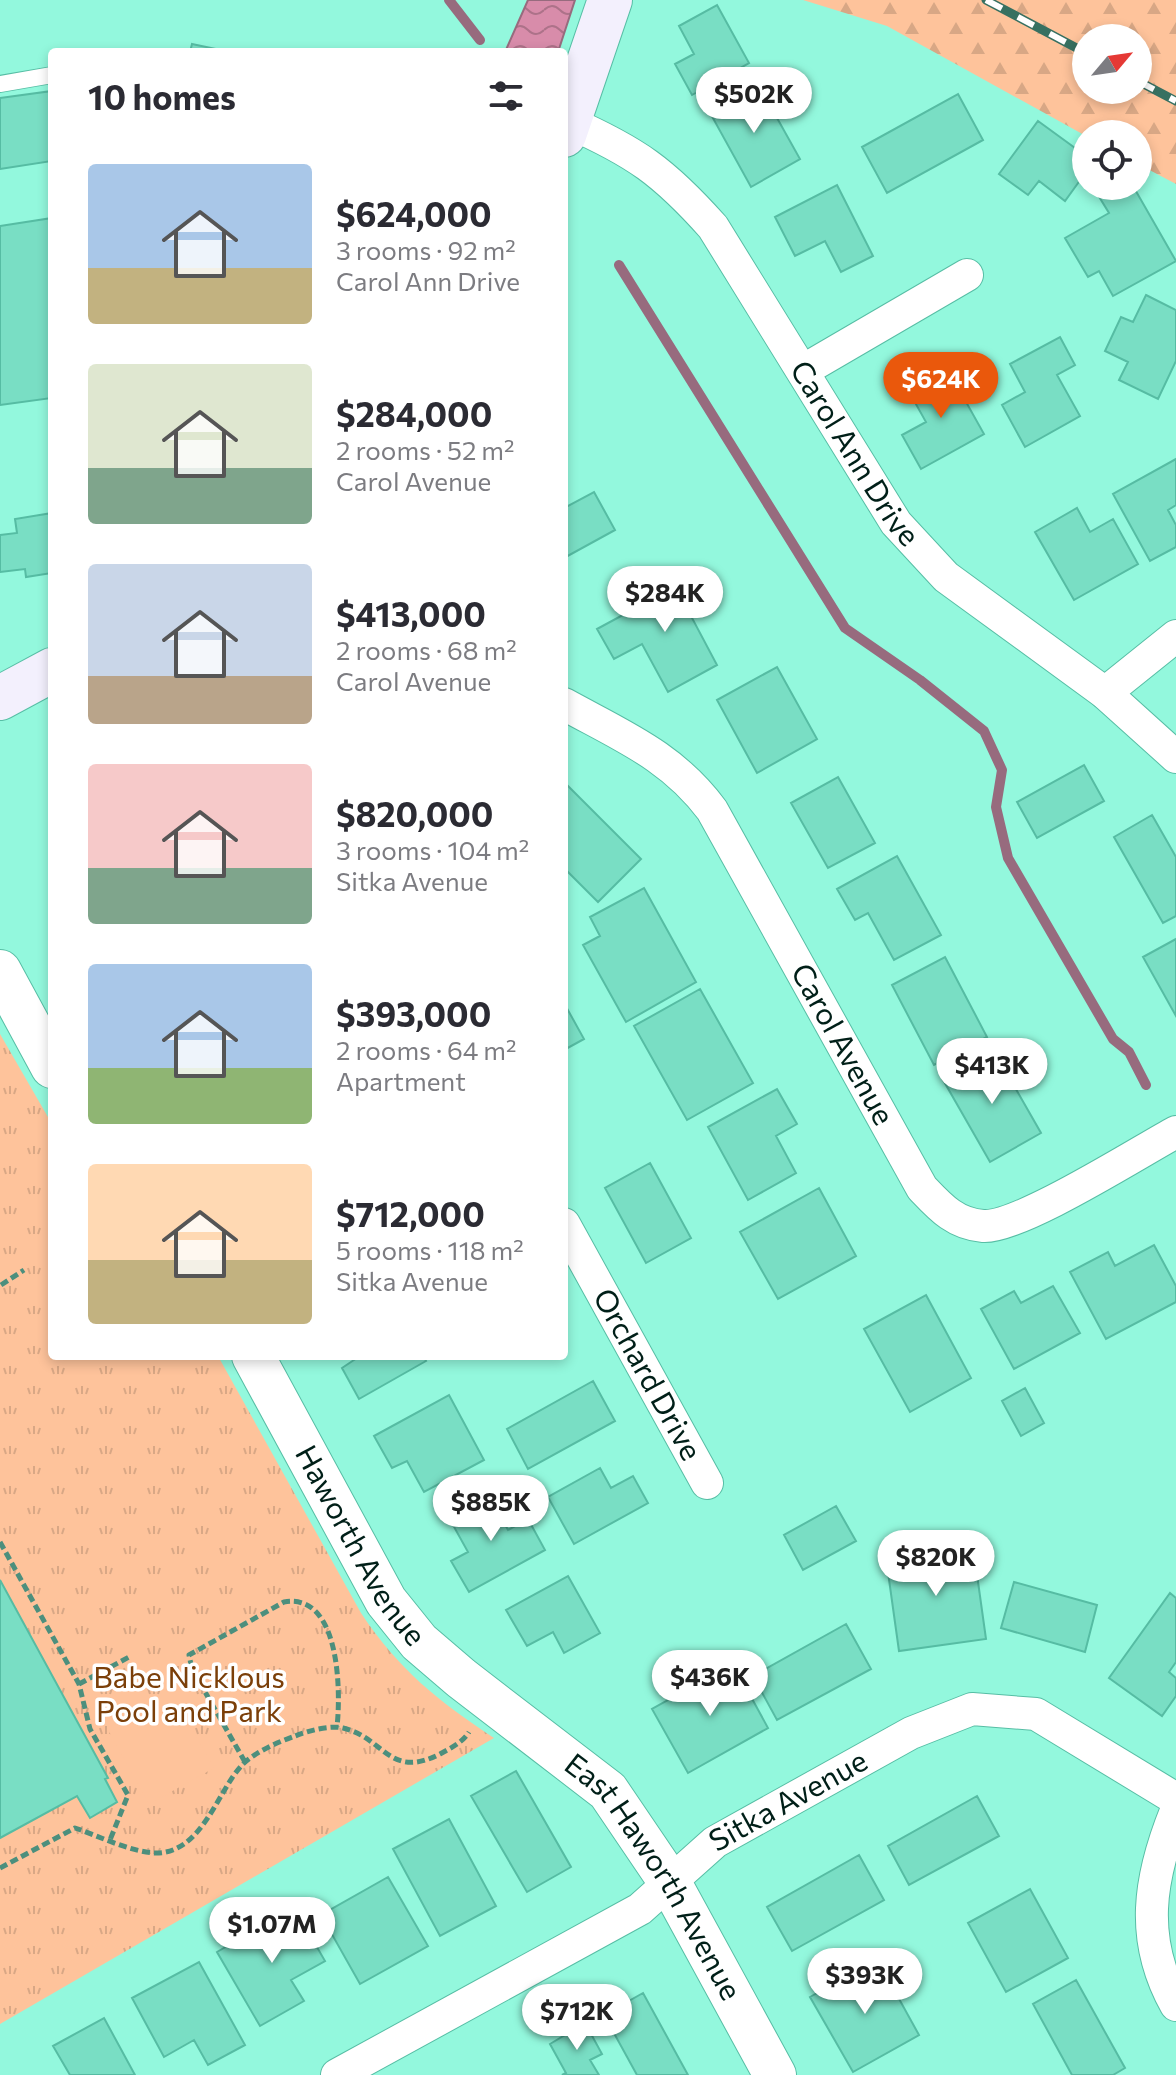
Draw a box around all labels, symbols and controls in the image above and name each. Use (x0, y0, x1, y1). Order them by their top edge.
north arrow (1072, 24, 1152, 104)
map controls (1072, 24, 1152, 200)
pin: $502K (698, 67, 810, 135)
icon: filters (484, 74, 528, 118)
text: 10 homes (88, 75, 236, 117)
text: $502K (714, 77, 794, 108)
button: locate (1072, 120, 1152, 200)
text: $624,000 (336, 192, 492, 234)
icon: home (152, 196, 248, 292)
text: 3 rooms · 92 m² (336, 234, 516, 265)
text: Carol Ann Drive (336, 265, 520, 296)
pin: $624K (885, 352, 997, 420)
street label: Carol Ann Drive (784, 353, 929, 552)
text: $624K (901, 362, 981, 393)
text: $284,000 (336, 392, 492, 434)
icon: home (152, 396, 248, 492)
text: 2 rooms · 52 m² (336, 434, 514, 465)
text: Carol Avenue (336, 465, 491, 496)
pin: $284K (609, 566, 721, 634)
text: $284K (625, 576, 705, 607)
text: $413,000 (336, 592, 486, 634)
icon: home (152, 596, 248, 692)
text: 2 rooms · 68 m² (336, 634, 517, 665)
text: Carol Avenue (336, 665, 491, 696)
text: $820,000 (336, 792, 493, 834)
icon: home (152, 796, 248, 892)
text: 3 rooms · 104 m² (336, 834, 529, 865)
text: Sitka Avenue (336, 865, 488, 896)
street label: Carol Avenue (785, 956, 904, 1130)
text: $393,000 (336, 992, 491, 1034)
icon: home (152, 996, 248, 1092)
text: 2 rooms · 64 m² (336, 1034, 517, 1065)
pin: $413K (936, 1038, 1048, 1106)
text: $413K (954, 1048, 1030, 1079)
text: Apartment (336, 1065, 466, 1096)
text: $712,000 (336, 1192, 485, 1234)
icon: home (152, 1196, 248, 1292)
text: 5 rooms · 118 m² (336, 1234, 524, 1265)
text: Sitka Avenue (336, 1265, 488, 1296)
street label: Orchard Drive (587, 1281, 712, 1466)
street label: Haworth Avenue (289, 1438, 435, 1652)
pin: $885K (435, 1475, 547, 1543)
text: $885K (451, 1485, 531, 1516)
pin: $820K (880, 1530, 992, 1598)
text: $820K (896, 1540, 976, 1571)
pin: $436K (654, 1650, 766, 1718)
park label: Babe Nicklous Pool and Park (93, 1657, 285, 1728)
text: $436K (670, 1660, 750, 1691)
street label: Sitka Avenue (702, 1740, 873, 1858)
street label: East Haworth Avenue (559, 1744, 751, 2005)
pin: $1.07M (207, 1897, 337, 1965)
text: $1.07M (227, 1907, 317, 1938)
pin: $393K (809, 1948, 921, 2016)
text: $393K (825, 1958, 905, 1989)
pin: $712K (521, 1984, 633, 2052)
text: $712K (540, 1994, 614, 2025)

